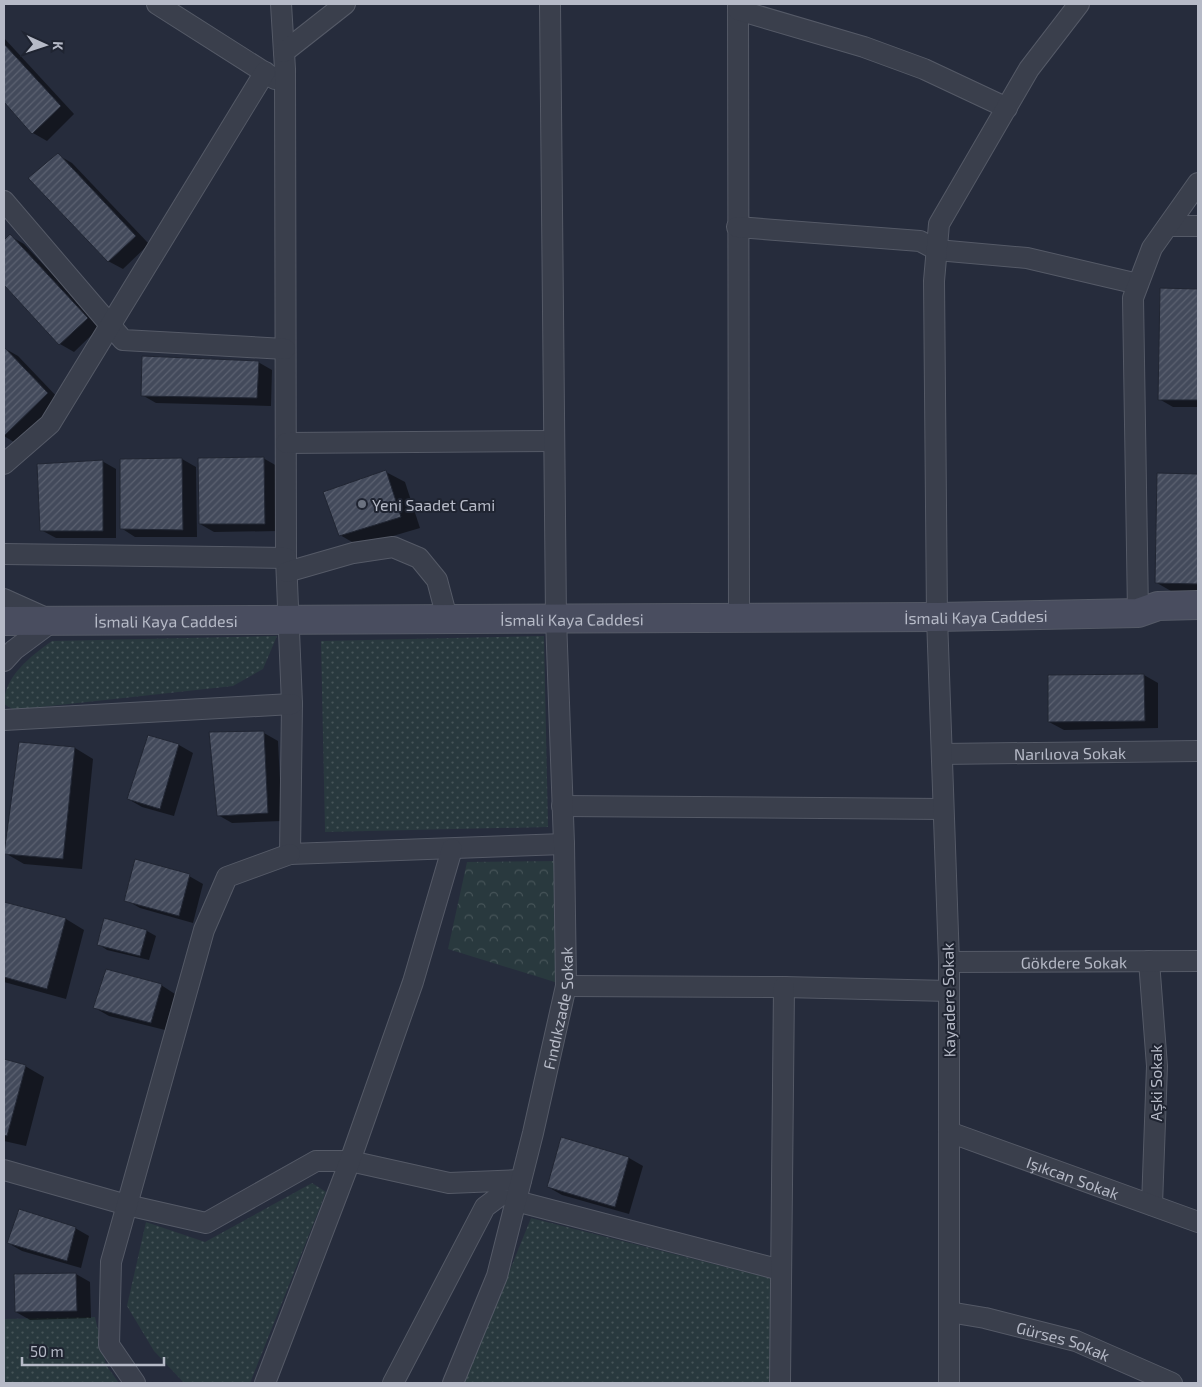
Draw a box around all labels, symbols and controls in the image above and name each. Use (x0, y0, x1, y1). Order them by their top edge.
north arrow (20, 20, 70, 70)
text: K (50, 41, 67, 51)
place label: Yeni Saadet Cami (372, 495, 495, 514)
marker: Yeni Saadet Cami (356, 498, 368, 510)
street label: İsmali Kaya Caddesi (904, 605, 1048, 627)
street label: İsmali Kaya Caddesi (500, 609, 644, 628)
street label: İsmali Kaya Caddesi (94, 610, 238, 630)
street label: Narılıova Sokak (1014, 742, 1126, 763)
street label: Kayadere Sokak (938, 942, 958, 1058)
street label: Fındıkzade Sokak (538, 946, 576, 1071)
street label: Gökdere Sokak (1021, 952, 1127, 971)
street label: Aşki Sokak (1146, 1045, 1166, 1121)
street label: Işıkcan Sokak (1024, 1151, 1122, 1202)
street label: Gürses Sokak (1015, 1317, 1113, 1364)
scale bar (22, 1334, 165, 1366)
text: 50 m (30, 1342, 64, 1360)

